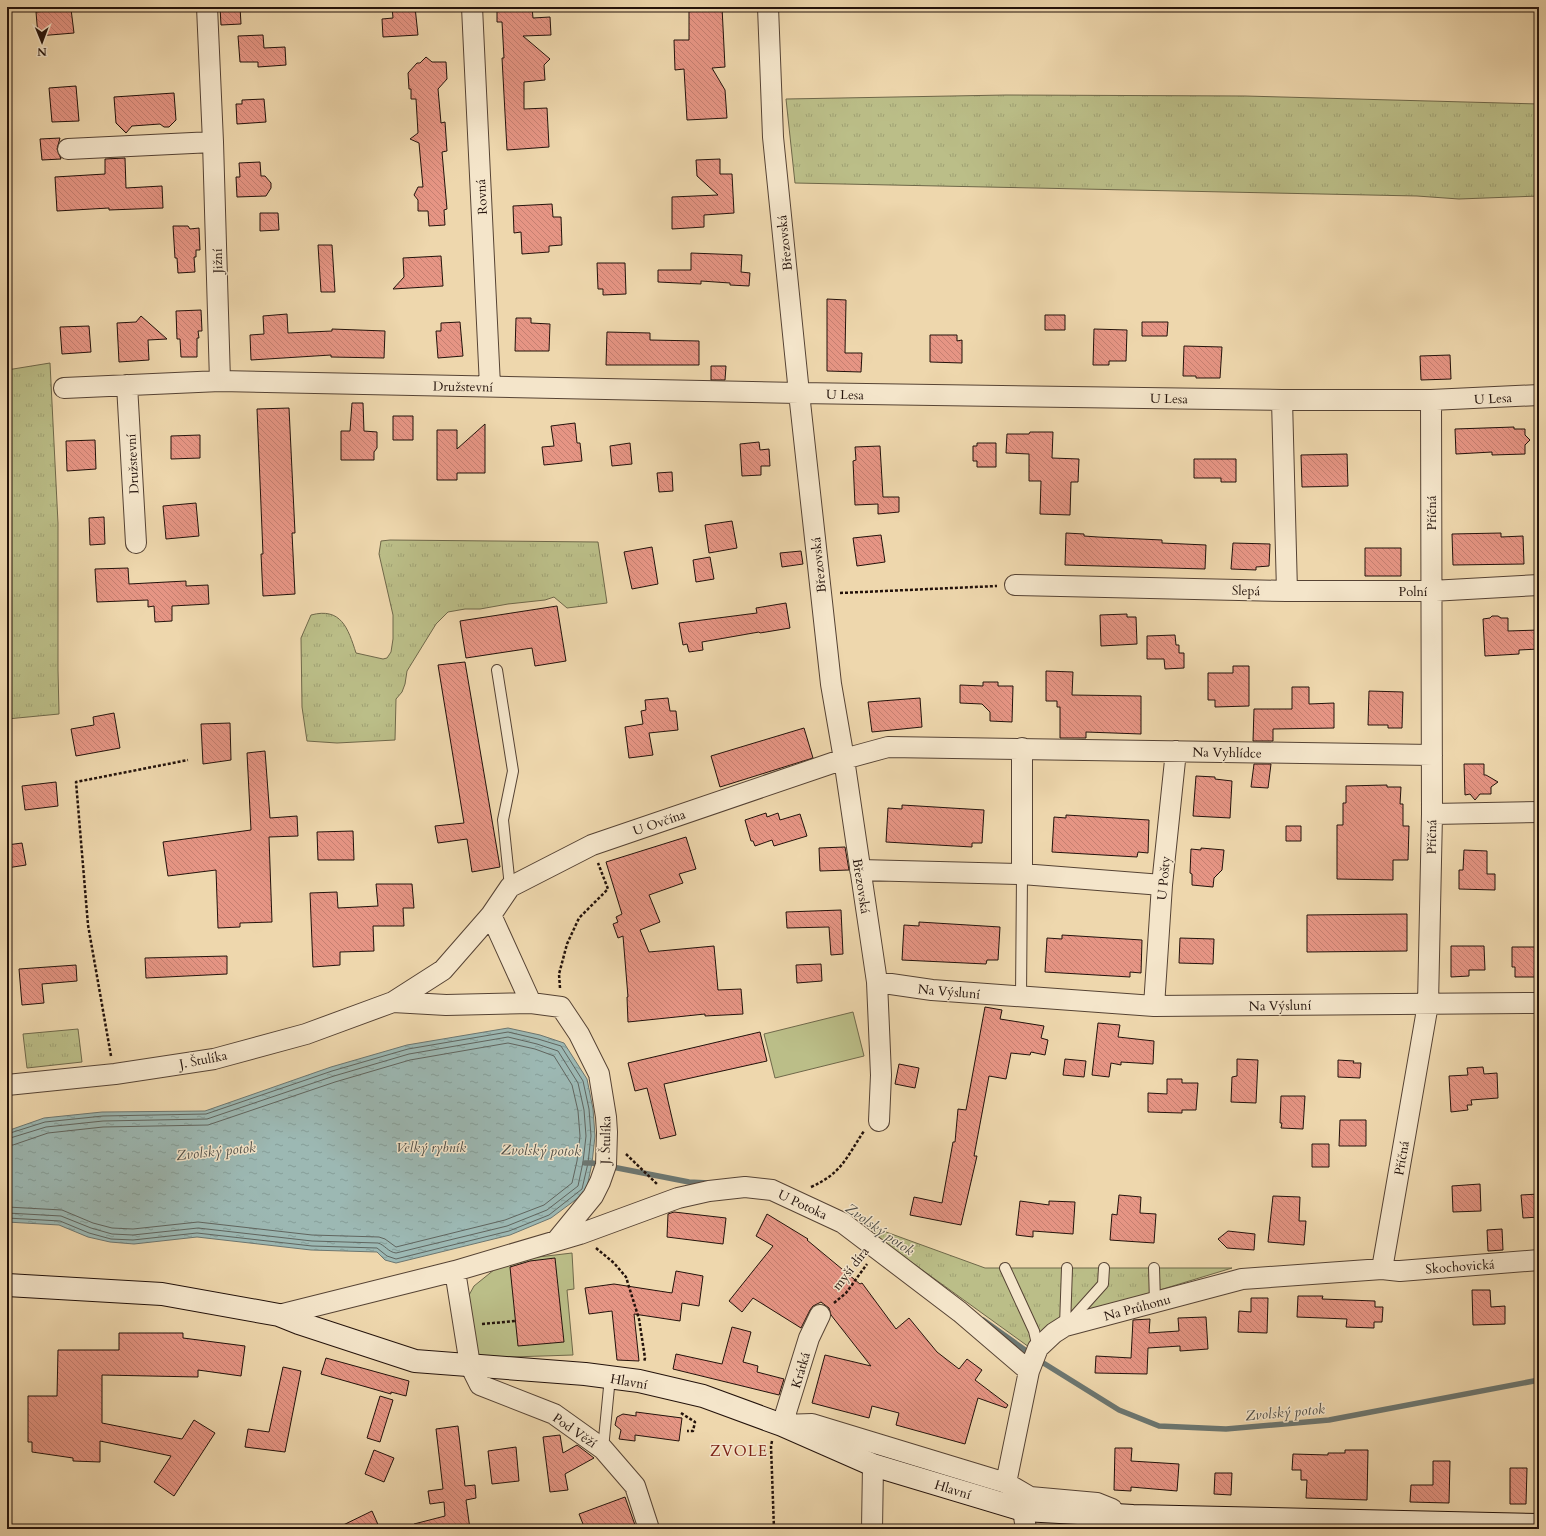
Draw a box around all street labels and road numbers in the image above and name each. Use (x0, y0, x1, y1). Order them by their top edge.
street label: Rovná (472, 178, 492, 215)
street label: Březovská (773, 214, 797, 272)
street label: Jižní (209, 248, 227, 276)
street label: Družstevní (433, 377, 494, 397)
street label: U Lesa (826, 386, 864, 404)
street label: U Lesa (1474, 389, 1513, 409)
street label: U Lesa (1150, 390, 1188, 408)
street label: Družstevní (122, 433, 144, 494)
street label: Příčná (1423, 495, 1441, 531)
street label: Březovská (807, 536, 831, 594)
street label: Slepá (1232, 582, 1261, 600)
street label: Polní (1398, 583, 1428, 601)
street label: Na Vyhlídce (1192, 743, 1262, 763)
street label: U Ovčína (631, 805, 688, 840)
street label: Příčná (1423, 819, 1441, 855)
street label: U Pošty (1153, 855, 1175, 901)
street label: Březovská (848, 857, 874, 915)
street label: Na Výsluní (917, 980, 981, 1004)
street label: Na Výsluní (1249, 996, 1312, 1016)
street label: J. Štulíka (176, 1046, 229, 1074)
street label: J. Štulíka (597, 1115, 615, 1166)
street label: Příčná (1390, 1139, 1414, 1177)
street label: U Potoka (775, 1186, 831, 1224)
street label: myší díra (828, 1243, 874, 1294)
street label: Skochovická (1425, 1256, 1496, 1278)
street label: Na Průhonu (1102, 1290, 1173, 1326)
street label: Krátká (787, 1350, 815, 1390)
street label: Hlavní (609, 1370, 649, 1394)
street label: Pod Věží (549, 1409, 600, 1453)
street label: Hlavní (932, 1476, 974, 1504)

